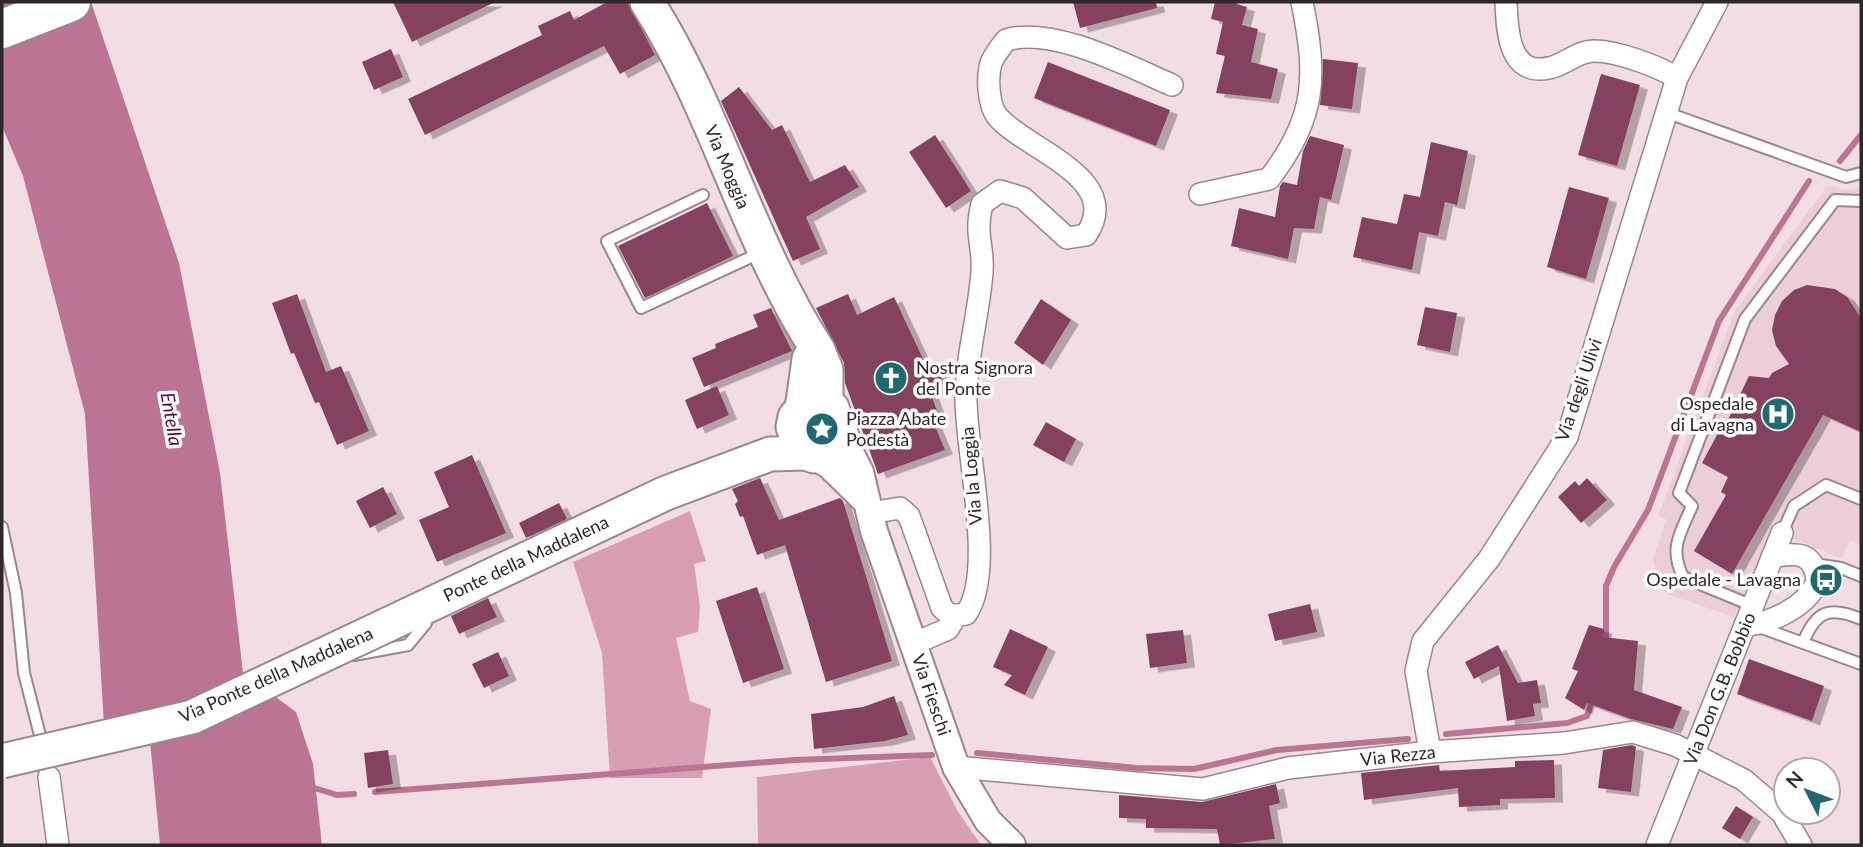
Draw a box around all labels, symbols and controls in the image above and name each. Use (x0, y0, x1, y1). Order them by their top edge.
street label: Via Moggia (700, 122, 755, 212)
street label: Via degli Ulivi (1550, 335, 1606, 444)
place label: Nostra Signora del Ponte (916, 356, 1033, 399)
church icon: Nostra Signora del Ponte (872, 359, 910, 397)
water label: Entella (156, 390, 188, 447)
place label: Ospedale di Lavagna (1671, 392, 1754, 435)
hospital icon: Ospedale di Lavagna (1759, 395, 1797, 433)
place label: Piazza Abate Podestà (846, 407, 946, 450)
place icon: Piazza Abate Podestà (803, 410, 841, 448)
street label: Via la Loggia (956, 426, 986, 526)
street label: Ponte della Maddalena (439, 510, 612, 606)
bus stop icon: Ospedale - Lavagna (1807, 561, 1845, 599)
place label: Ospedale - Lavagna (1646, 568, 1801, 590)
street label: Via Don G.B. Bobbio (1678, 609, 1760, 768)
street label: Via Ponte della Maddalena (175, 621, 376, 727)
street label: Via Fieschi (908, 651, 956, 738)
street label: Via Rezza (1359, 740, 1437, 770)
north arrow (1772, 756, 1842, 826)
text: N (1781, 766, 1807, 792)

